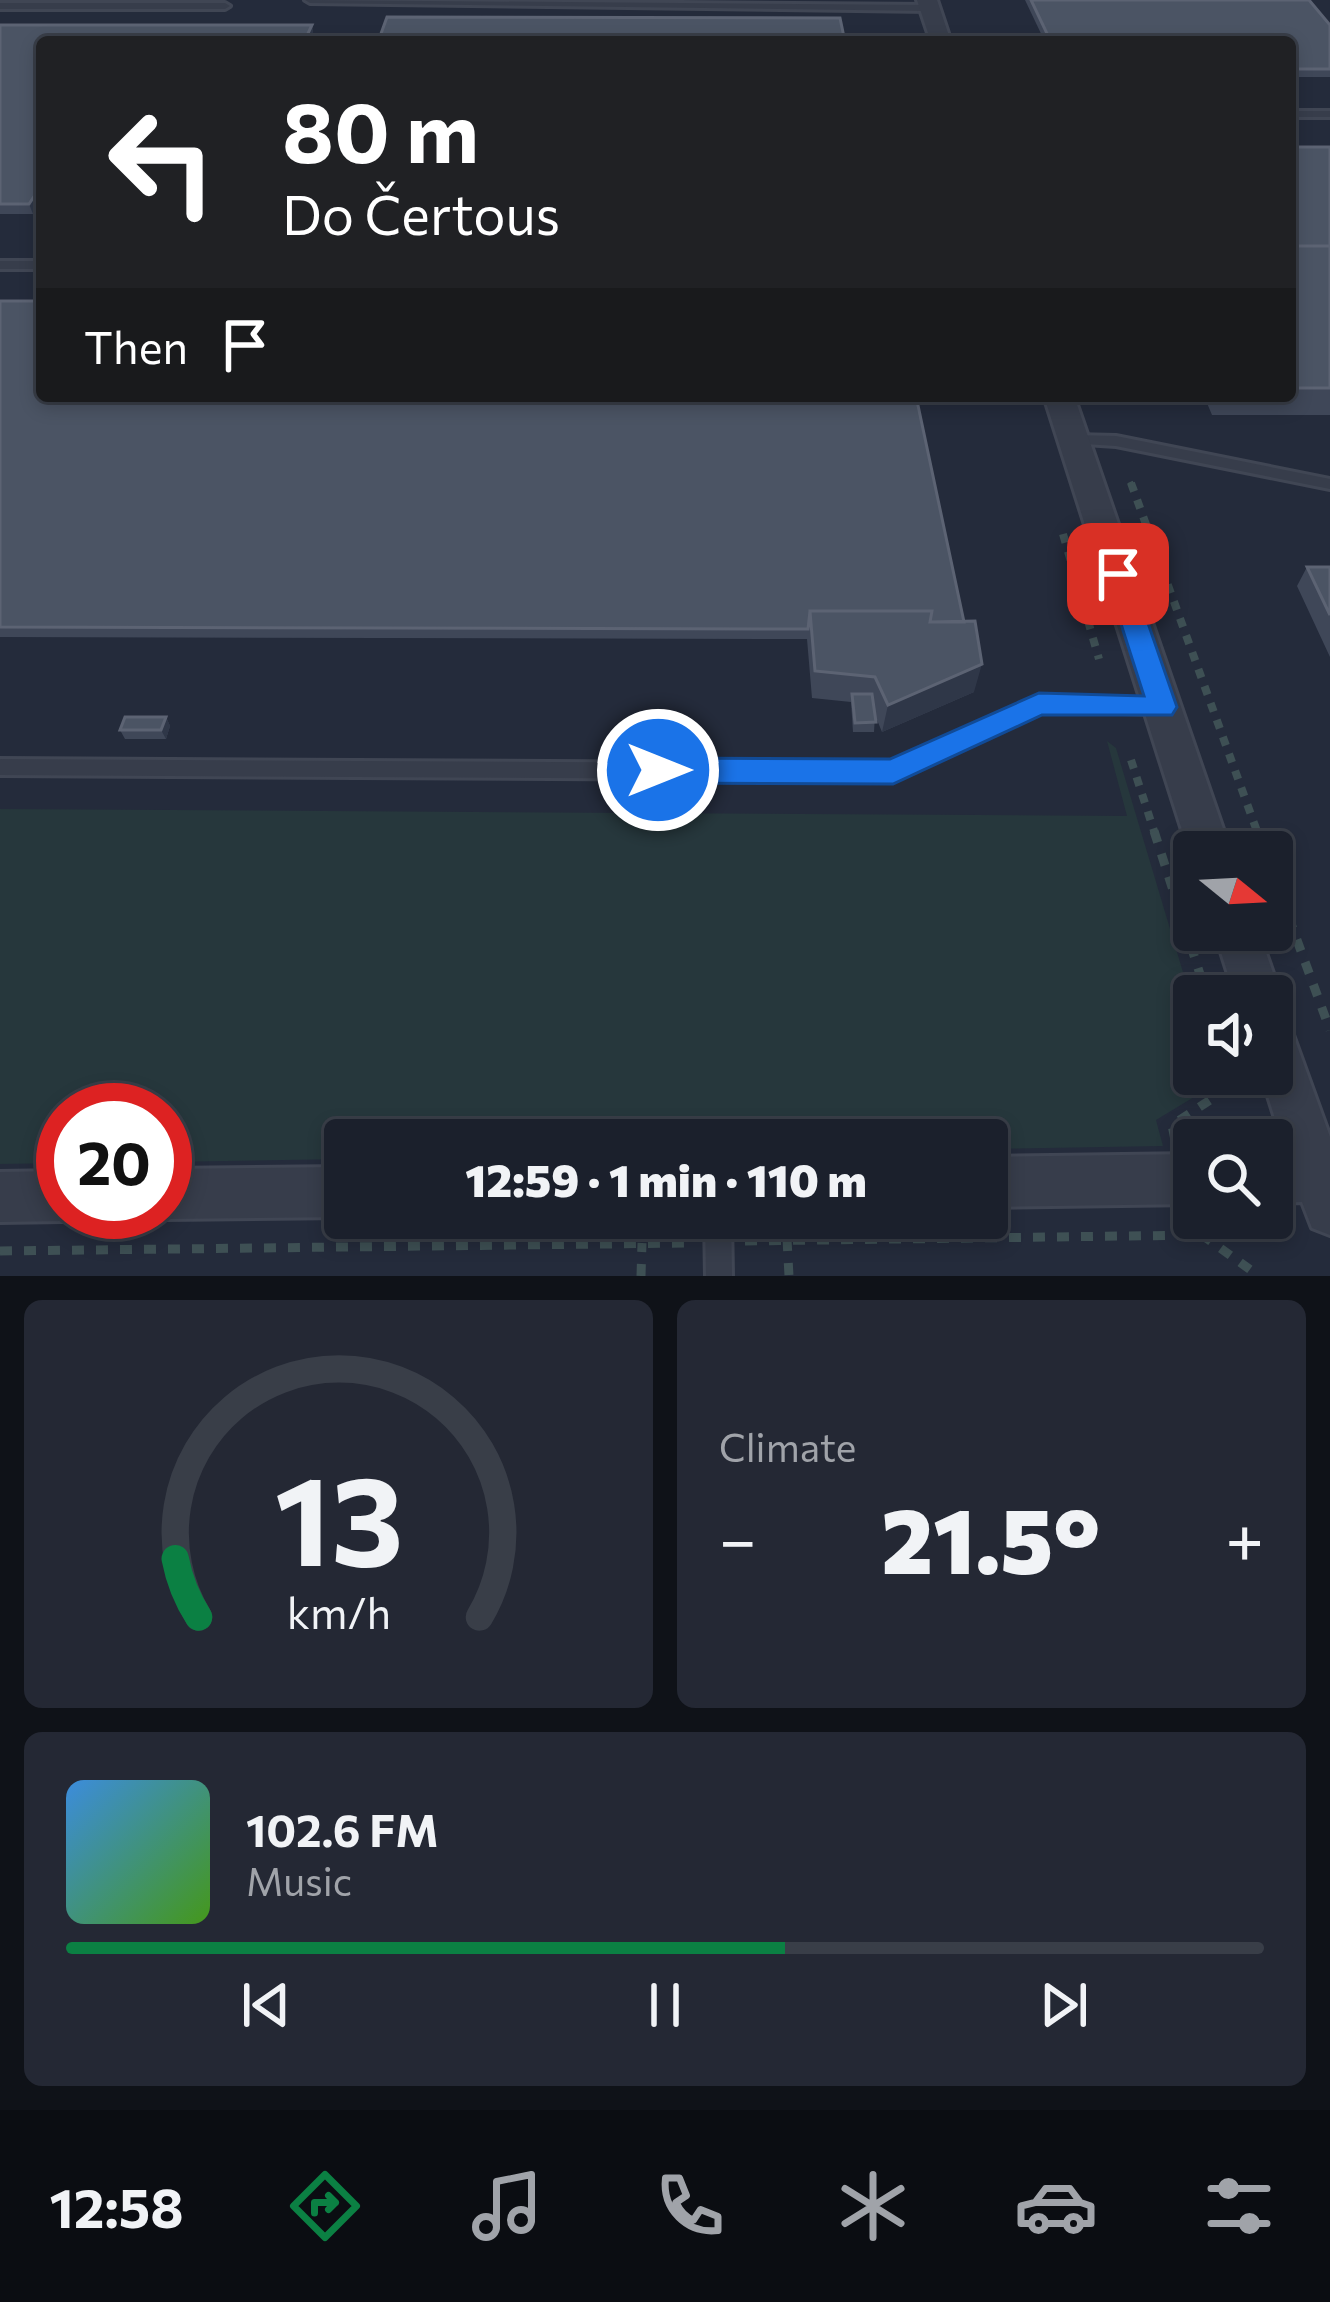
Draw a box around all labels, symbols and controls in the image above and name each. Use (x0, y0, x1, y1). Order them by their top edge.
text: 80 m (282, 78, 479, 180)
icon: left (84, 84, 240, 240)
text: Do Čertous (282, 180, 560, 246)
icon: arrive (212, 312, 278, 378)
text: Then (84, 318, 188, 373)
pin (1067, 523, 1169, 625)
icon: arrive (1085, 541, 1151, 607)
position arrow (595, 707, 721, 833)
north arrow (1173, 831, 1293, 951)
map controls (1173, 831, 1293, 1239)
button: sound (1173, 975, 1293, 1095)
speed limit sign: 20 (36, 1083, 192, 1239)
button: search (1173, 1119, 1293, 1239)
text: 12:59 · 1 min · 110 m (465, 1151, 867, 1206)
text: Climate (719, 1422, 856, 1470)
text: 13 (274, 1439, 403, 1592)
text: 21.5° (881, 1482, 1101, 1593)
text: − (719, 1497, 757, 1578)
text: + (1225, 1497, 1264, 1578)
text: km/h (286, 1585, 391, 1638)
text: 102.6 FM (246, 1801, 439, 1856)
text: Music (246, 1856, 352, 1904)
icon: previous (233, 1972, 299, 2038)
icon: pause (632, 1972, 698, 2038)
icon: next (1031, 1972, 1097, 2038)
icon: directions (283, 2164, 367, 2248)
icon: music (465, 2164, 549, 2248)
icon: phone (648, 2164, 732, 2248)
icon: climate (831, 2164, 915, 2248)
icon: car (1014, 2164, 1098, 2248)
icon: filters (1197, 2164, 1281, 2248)
text: 12:58 (49, 2173, 184, 2239)

